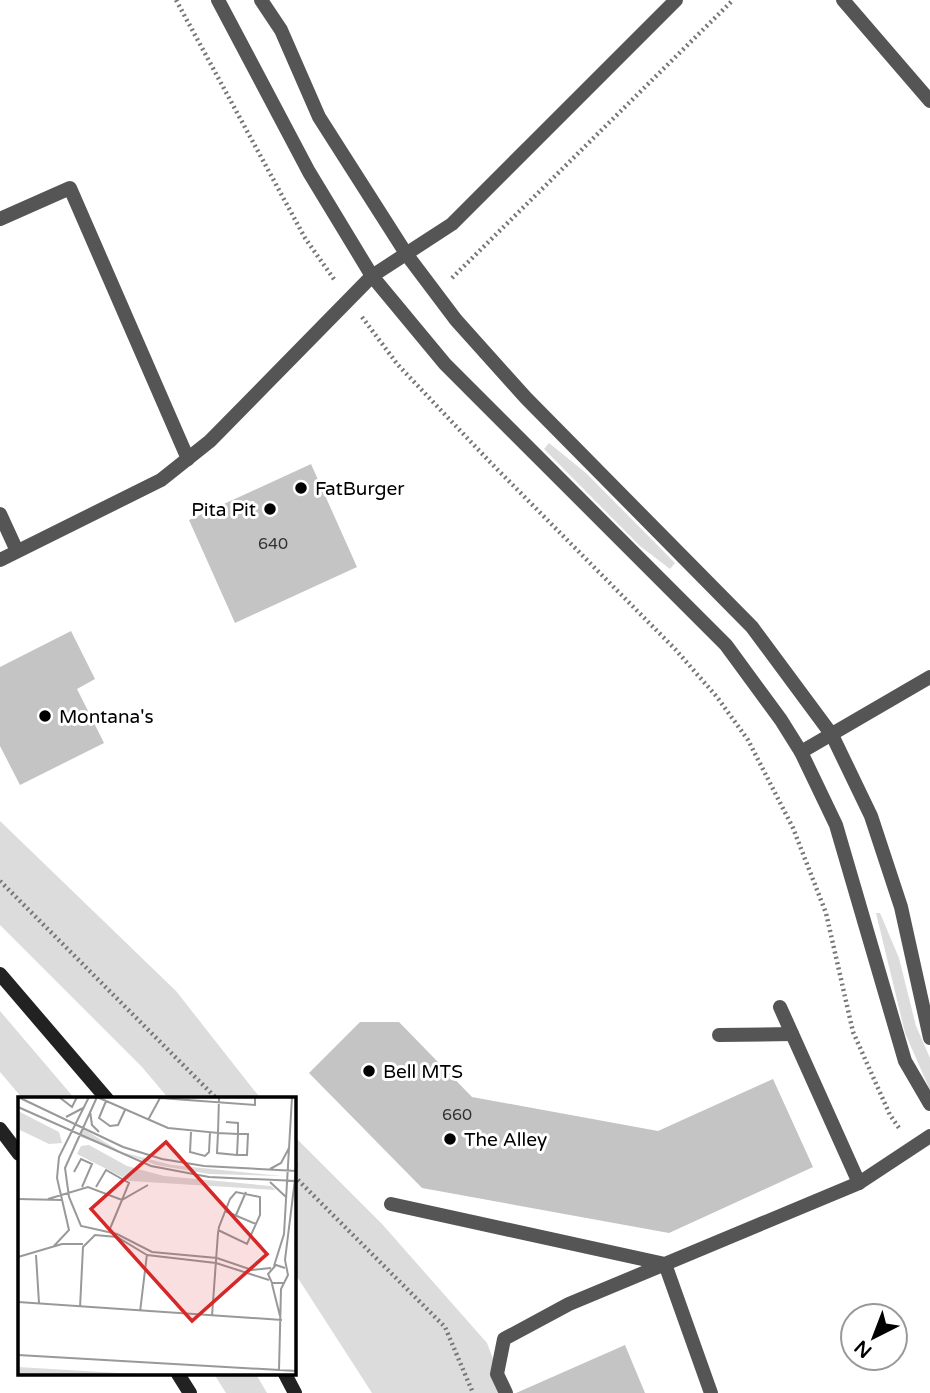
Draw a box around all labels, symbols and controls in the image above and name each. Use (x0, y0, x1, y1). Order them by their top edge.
place label: FatBurger (315, 478, 405, 500)
marker: FatBurger (293, 480, 309, 496)
place label: Pita Pit (191, 499, 256, 521)
marker: Pita Pit (262, 501, 278, 517)
house number: 640 (258, 534, 288, 554)
place label: Montana's (59, 706, 154, 728)
marker: Montana's (37, 708, 53, 724)
place label: Bell MTS (383, 1061, 463, 1083)
marker: Bell MTS (361, 1063, 377, 1079)
inset map (18, 1097, 296, 1376)
house number: 660 (442, 1105, 472, 1125)
place label: The Alley (464, 1129, 547, 1151)
marker: The Alley (442, 1131, 458, 1147)
north arrow (839, 1302, 909, 1372)
text: N (850, 1336, 876, 1362)

